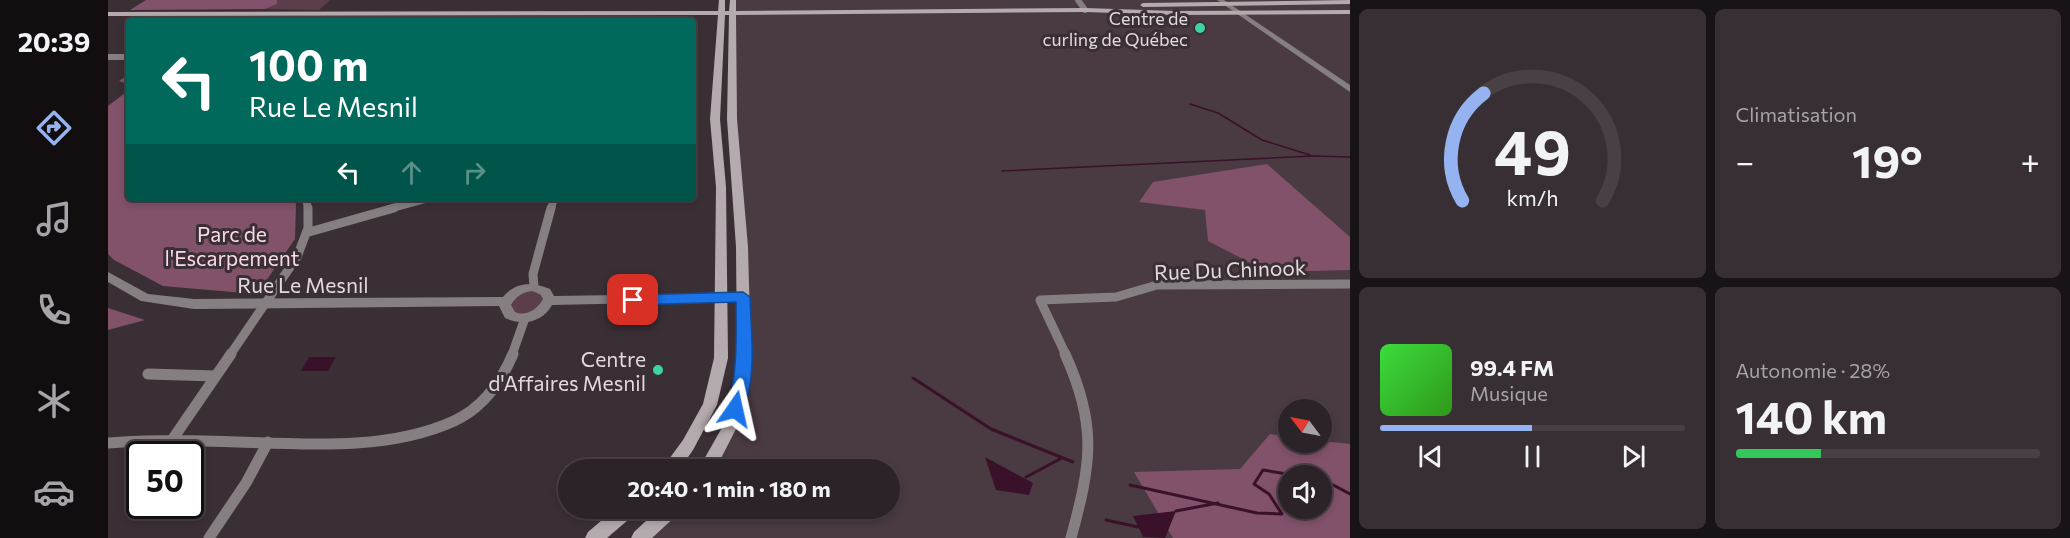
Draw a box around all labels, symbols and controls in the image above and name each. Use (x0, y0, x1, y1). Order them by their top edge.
place label: Centre de curling de Québec (1043, 7, 1188, 50)
marker: Centre de curling de Québec (1193, 21, 1207, 35)
text: 20:39 (18, 25, 90, 58)
text: 100 m (249, 38, 369, 90)
icon: left (150, 42, 228, 120)
text: Rue Le Mesnil (249, 90, 418, 123)
text: Climatisation (1736, 102, 1857, 126)
icon: directions (33, 107, 75, 149)
text: 49 (1494, 112, 1571, 188)
text: 19° (1852, 132, 1923, 187)
text: − (1736, 140, 1754, 181)
text: + (2021, 140, 2040, 181)
icon: left (332, 156, 365, 189)
icon: ahead (395, 156, 428, 189)
icon: right (458, 156, 491, 189)
text: km/h (1506, 184, 1558, 210)
icon: music (33, 198, 75, 240)
park label: Parc de l'Escarpement (165, 221, 299, 270)
street label: Rue Du Chinook (1153, 254, 1307, 284)
street label: Rue Le Mesnil (237, 272, 369, 297)
pin (607, 274, 658, 325)
icon: arrive (616, 283, 649, 316)
icon: phone (33, 289, 75, 331)
place label: Centre d'Affaires Mesnil (488, 346, 646, 395)
text: 99.4 FM (1470, 354, 1554, 381)
text: Autonomie · 28% (1736, 358, 1890, 382)
marker: Centre d'Affaires Mesnil (651, 363, 665, 377)
position arrow (703, 377, 767, 441)
icon: climate (33, 380, 75, 422)
text: Musique (1470, 381, 1548, 405)
text: 140 km (1736, 388, 1887, 443)
north arrow (1278, 399, 1332, 453)
map controls (1278, 399, 1332, 519)
icon: previous (1414, 440, 1447, 473)
icon: pause (1516, 440, 1549, 473)
icon: next (1617, 440, 1650, 473)
speed limit sign: 50 (126, 441, 204, 519)
button: sound (1278, 465, 1332, 519)
icon: car (33, 471, 75, 513)
text: 20:40 · 1 min · 180 m (627, 475, 831, 502)

